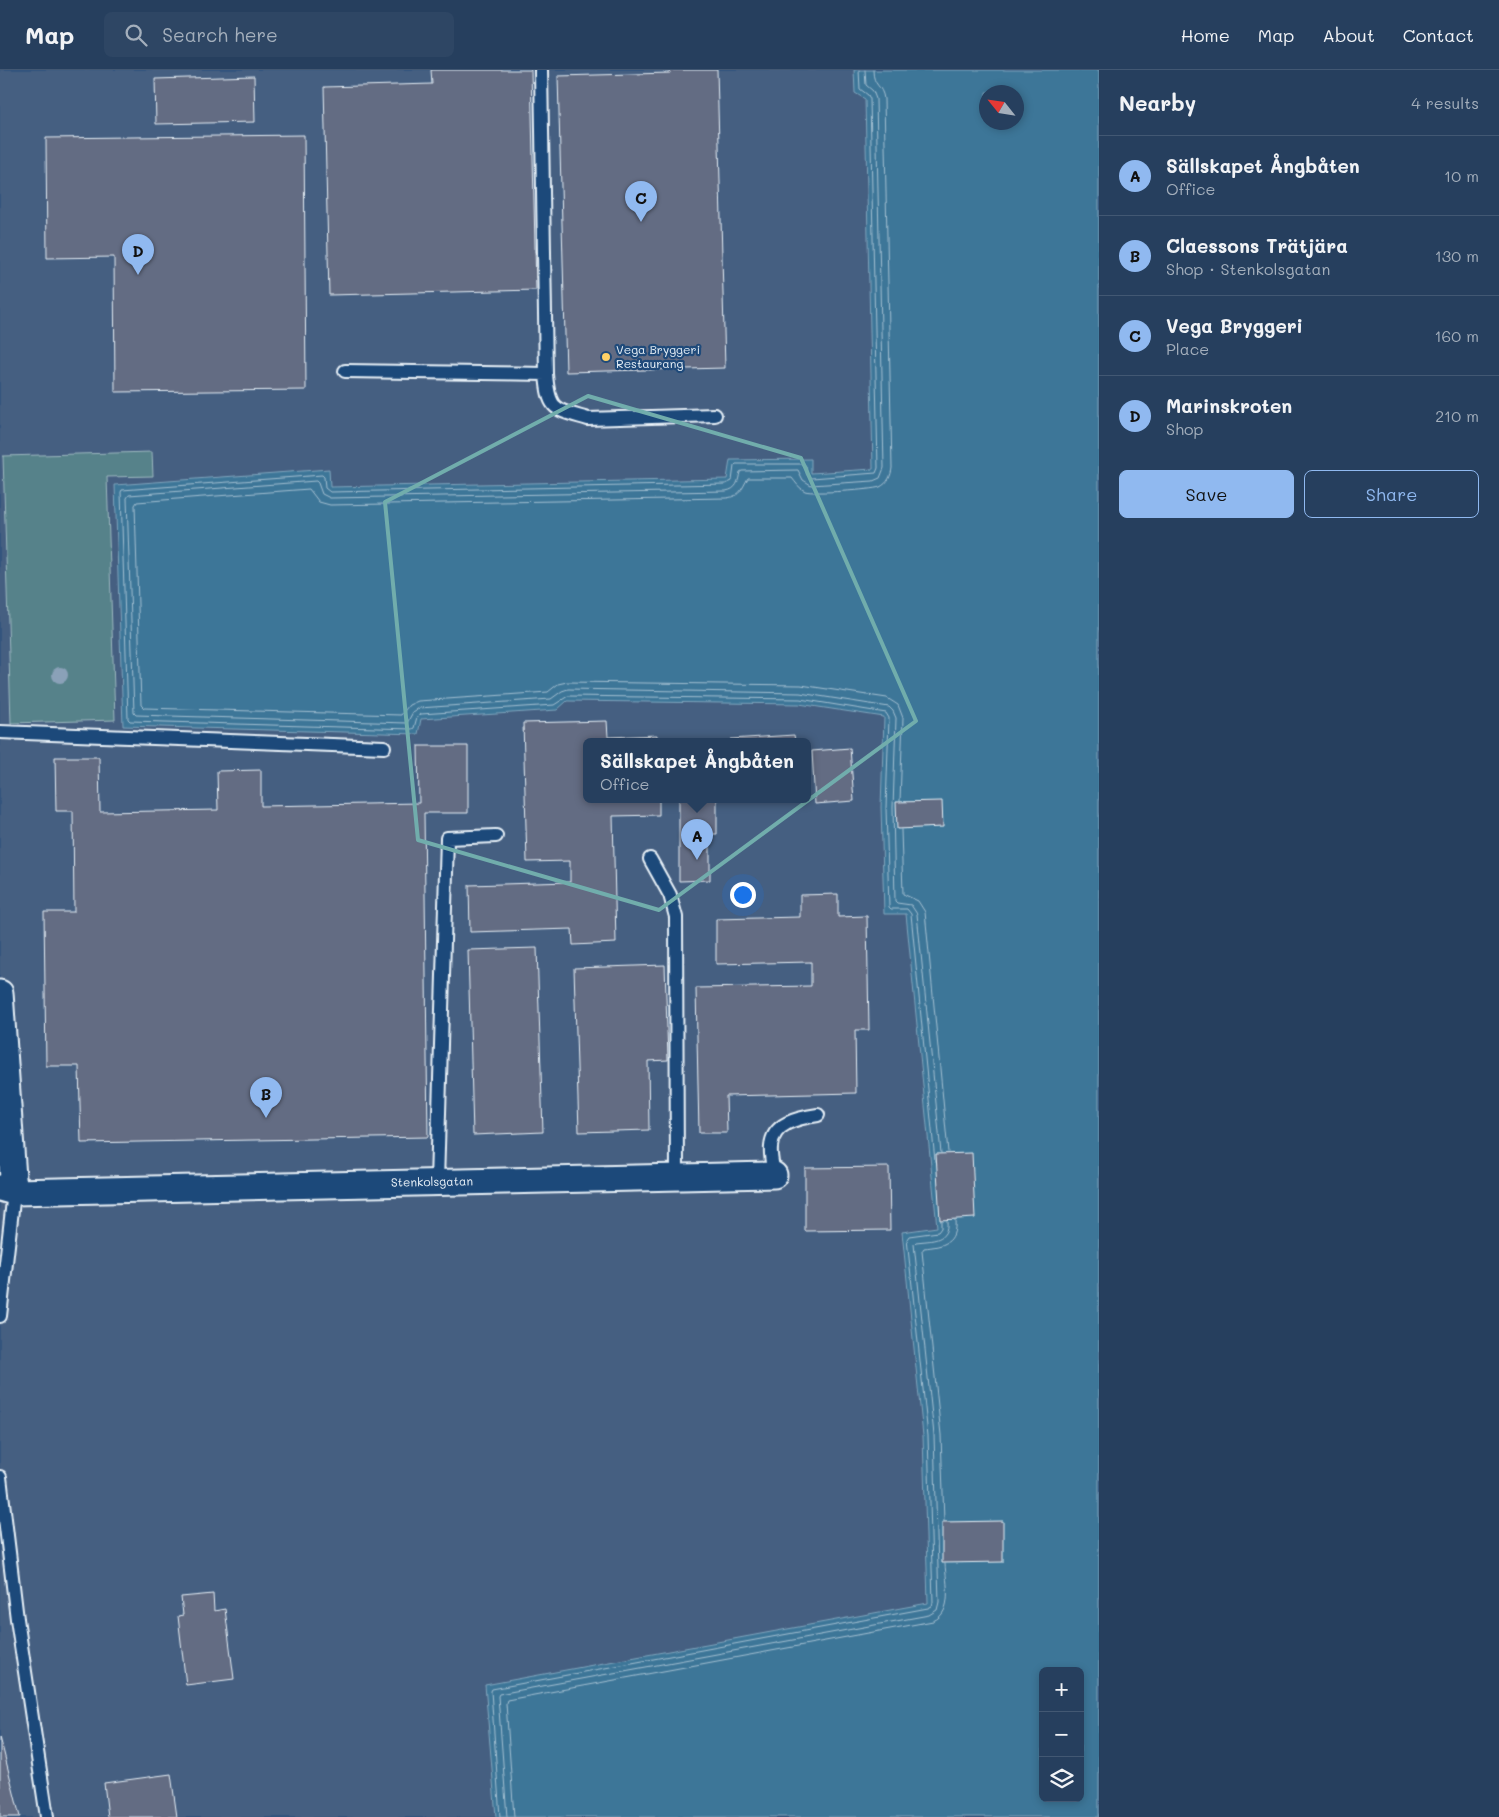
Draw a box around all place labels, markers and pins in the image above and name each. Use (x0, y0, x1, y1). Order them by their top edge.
pin: C (625, 181, 657, 222)
pin: D (122, 234, 154, 275)
place label: Vega Bryggeri Restaurang (616, 341, 700, 371)
marker: Vega Bryggeri Restaurang (600, 351, 612, 363)
pin: A (681, 819, 713, 860)
pin: B (250, 1077, 282, 1118)

